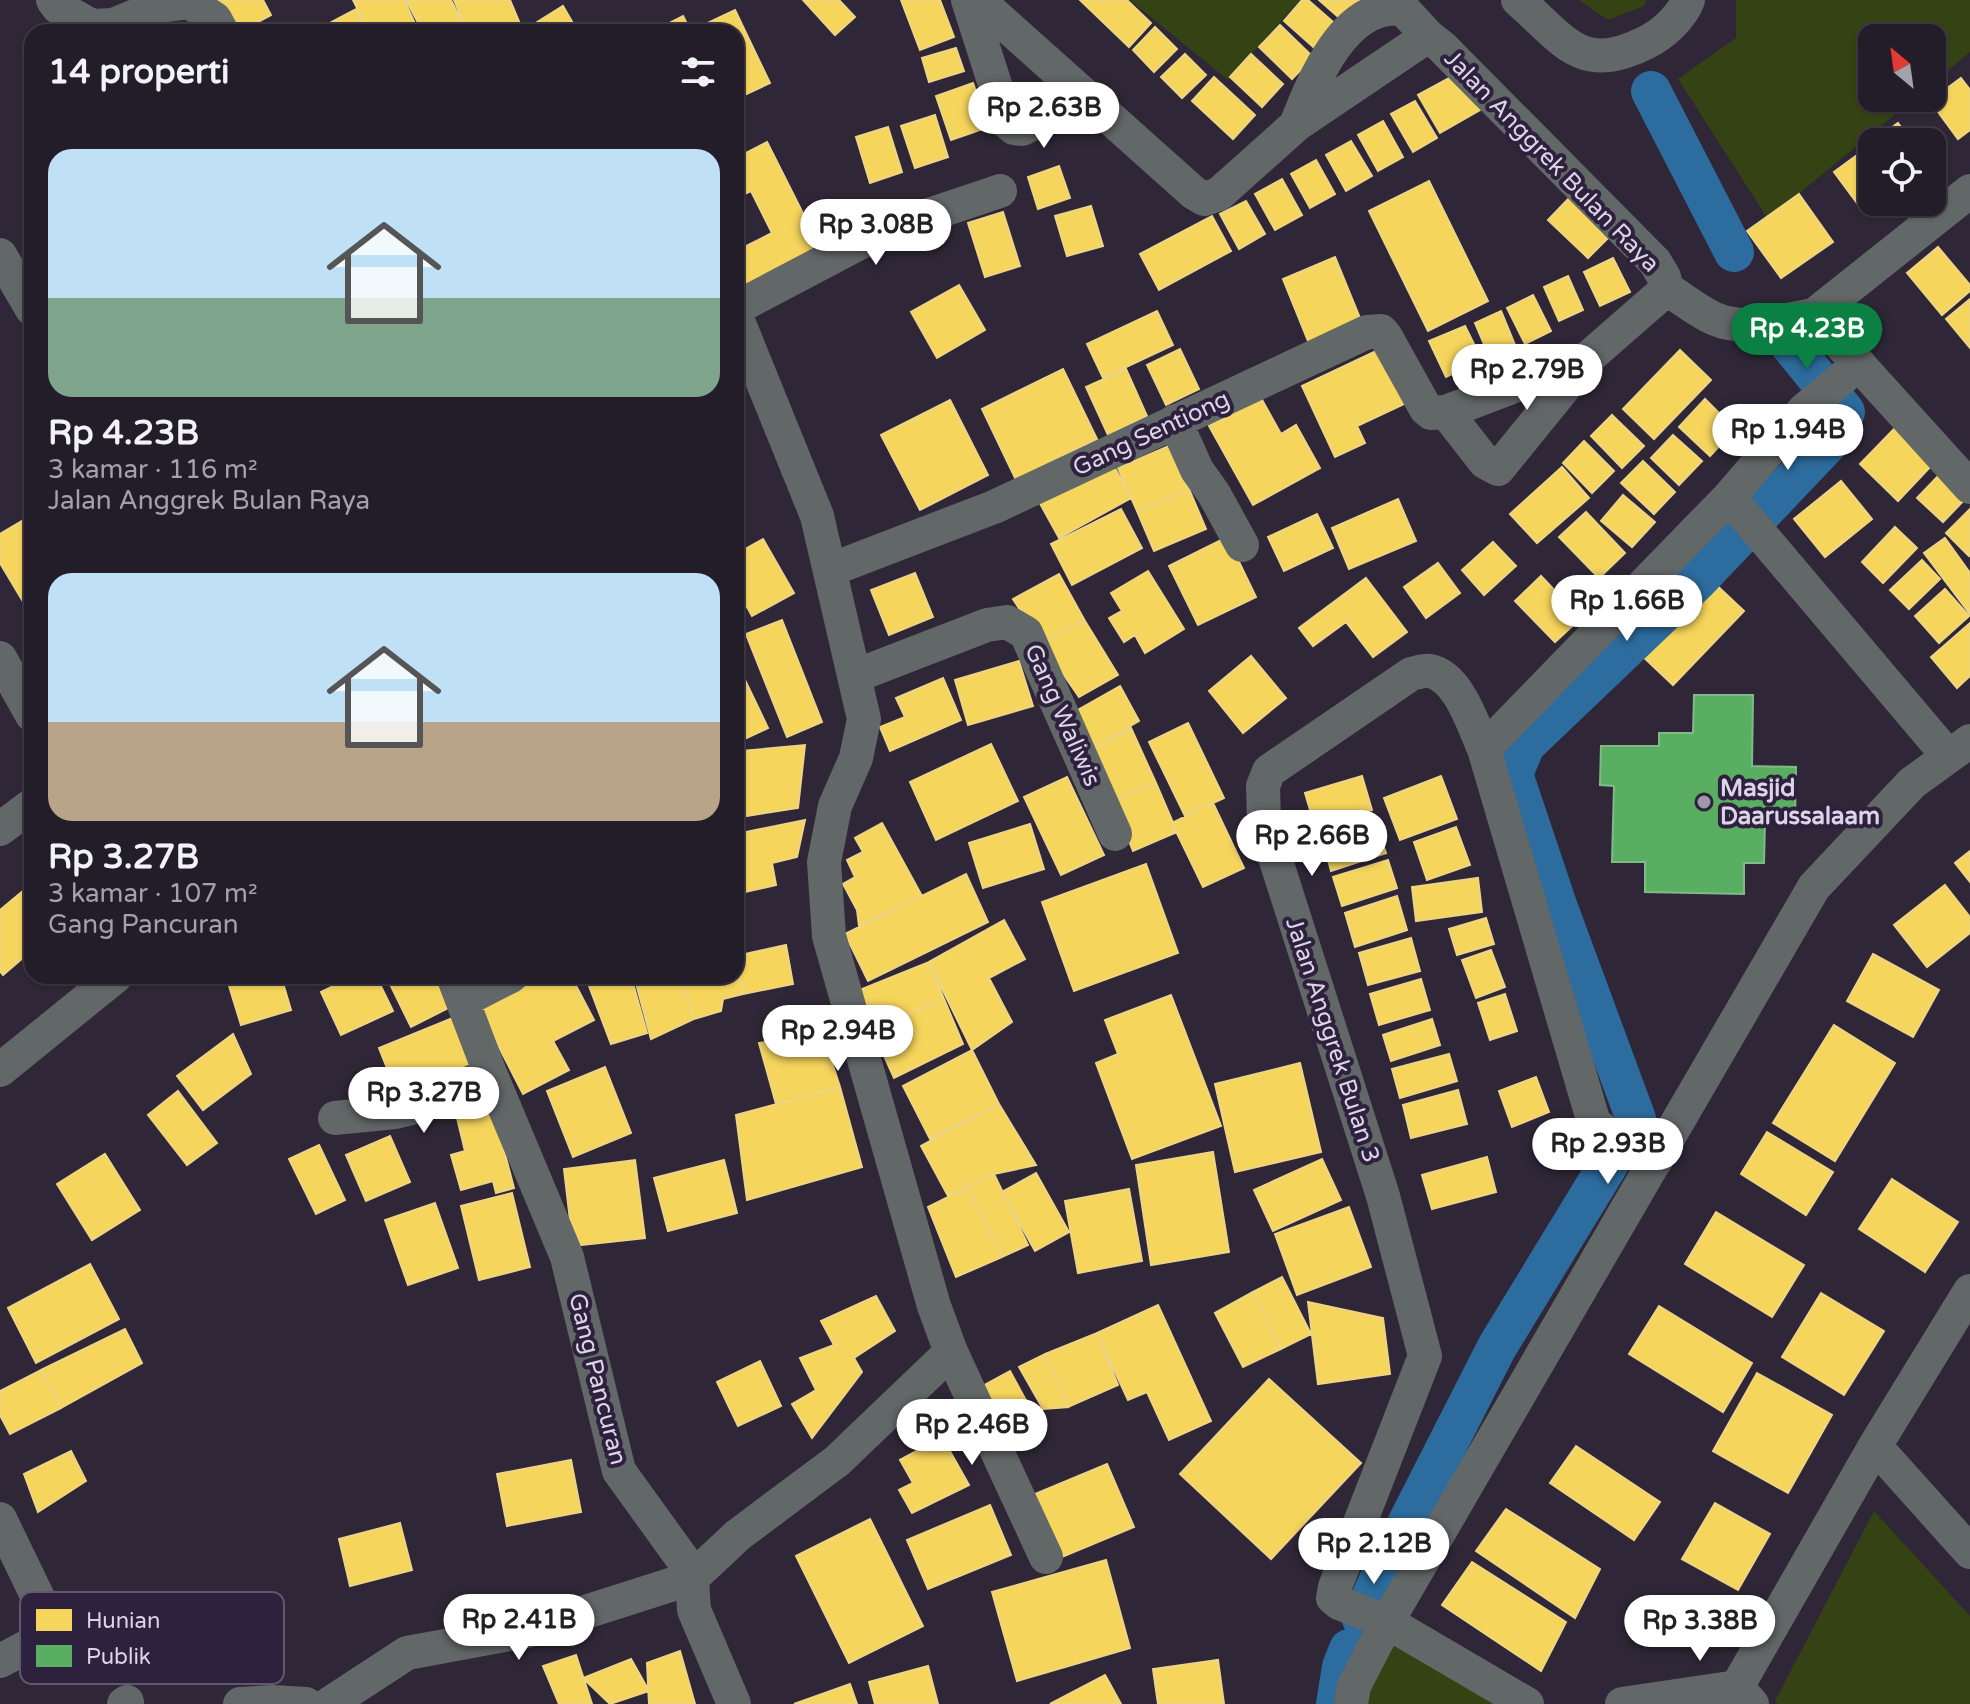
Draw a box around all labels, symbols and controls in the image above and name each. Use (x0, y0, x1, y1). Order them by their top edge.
north arrow (1858, 24, 1946, 112)
map controls (1858, 24, 1946, 216)
street label: Jalan Anggrek Bulan Raya (1438, 44, 1665, 278)
icon: filters (676, 50, 720, 94)
text: 14 properti (48, 52, 229, 93)
pin: Rp 2.63B (961, 82, 1127, 150)
text: Rp 2.63B (986, 92, 1102, 123)
button: locate (1858, 128, 1946, 216)
pin: Rp 3.08B (793, 199, 959, 267)
icon: home (312, 201, 456, 345)
text: Rp 3.08B (818, 209, 934, 240)
pin: Rp 4.23B (1724, 303, 1890, 371)
text: Rp 4.23B (1749, 313, 1865, 344)
pin: Rp 2.79B (1444, 344, 1610, 412)
text: Rp 2.79B (1469, 354, 1585, 385)
street label: Gang Sentiong (1068, 384, 1234, 482)
pin: Rp 1.94B (1705, 404, 1871, 472)
text: Rp 4.23B (48, 413, 199, 454)
text: Rp 1.94B (1730, 414, 1846, 445)
text: 3 kamar · 116 m² (48, 454, 258, 485)
text: Jalan Anggrek Bulan Raya (48, 485, 370, 516)
pin: Rp 1.66B (1544, 575, 1710, 643)
text: Rp 1.66B (1569, 585, 1685, 616)
icon: home (312, 625, 456, 769)
street label: Gang Waliwis (1018, 639, 1107, 791)
place label: Masjid Daarussalaam (1720, 774, 1880, 831)
marker: Masjid Daarussalaam (1695, 793, 1713, 811)
pin: Rp 2.66B (1229, 810, 1395, 878)
text: Rp 2.66B (1254, 820, 1370, 851)
text: Rp 3.27B (48, 837, 199, 878)
text: 3 kamar · 107 m² (48, 878, 258, 909)
text: Gang Pancuran (48, 909, 239, 940)
street label: Jalan Anggrek Bulan 3 (1279, 914, 1386, 1166)
pin: Rp 2.94B (755, 1005, 921, 1073)
text: Rp 2.94B (780, 1015, 896, 1046)
pin: Rp 3.27B (341, 1067, 507, 1135)
text: Rp 3.27B (366, 1077, 482, 1108)
pin: Rp 2.93B (1525, 1118, 1691, 1186)
text: Rp 2.93B (1550, 1128, 1666, 1159)
street label: Gang Pancuran (562, 1290, 633, 1468)
pin: Rp 2.46B (889, 1399, 1055, 1467)
text: Rp 2.46B (915, 1409, 1029, 1440)
pin: Rp 2.12B (1291, 1518, 1457, 1586)
text: Rp 2.12B (1316, 1528, 1432, 1559)
legend (20, 1592, 284, 1684)
pin: Rp 2.41B (436, 1594, 602, 1662)
pin: Rp 3.38B (1617, 1595, 1783, 1663)
text: Rp 2.41B (462, 1604, 576, 1635)
text: Rp 3.38B (1642, 1605, 1758, 1636)
text: Hunian (86, 1608, 160, 1634)
text: Publik (86, 1644, 151, 1670)

